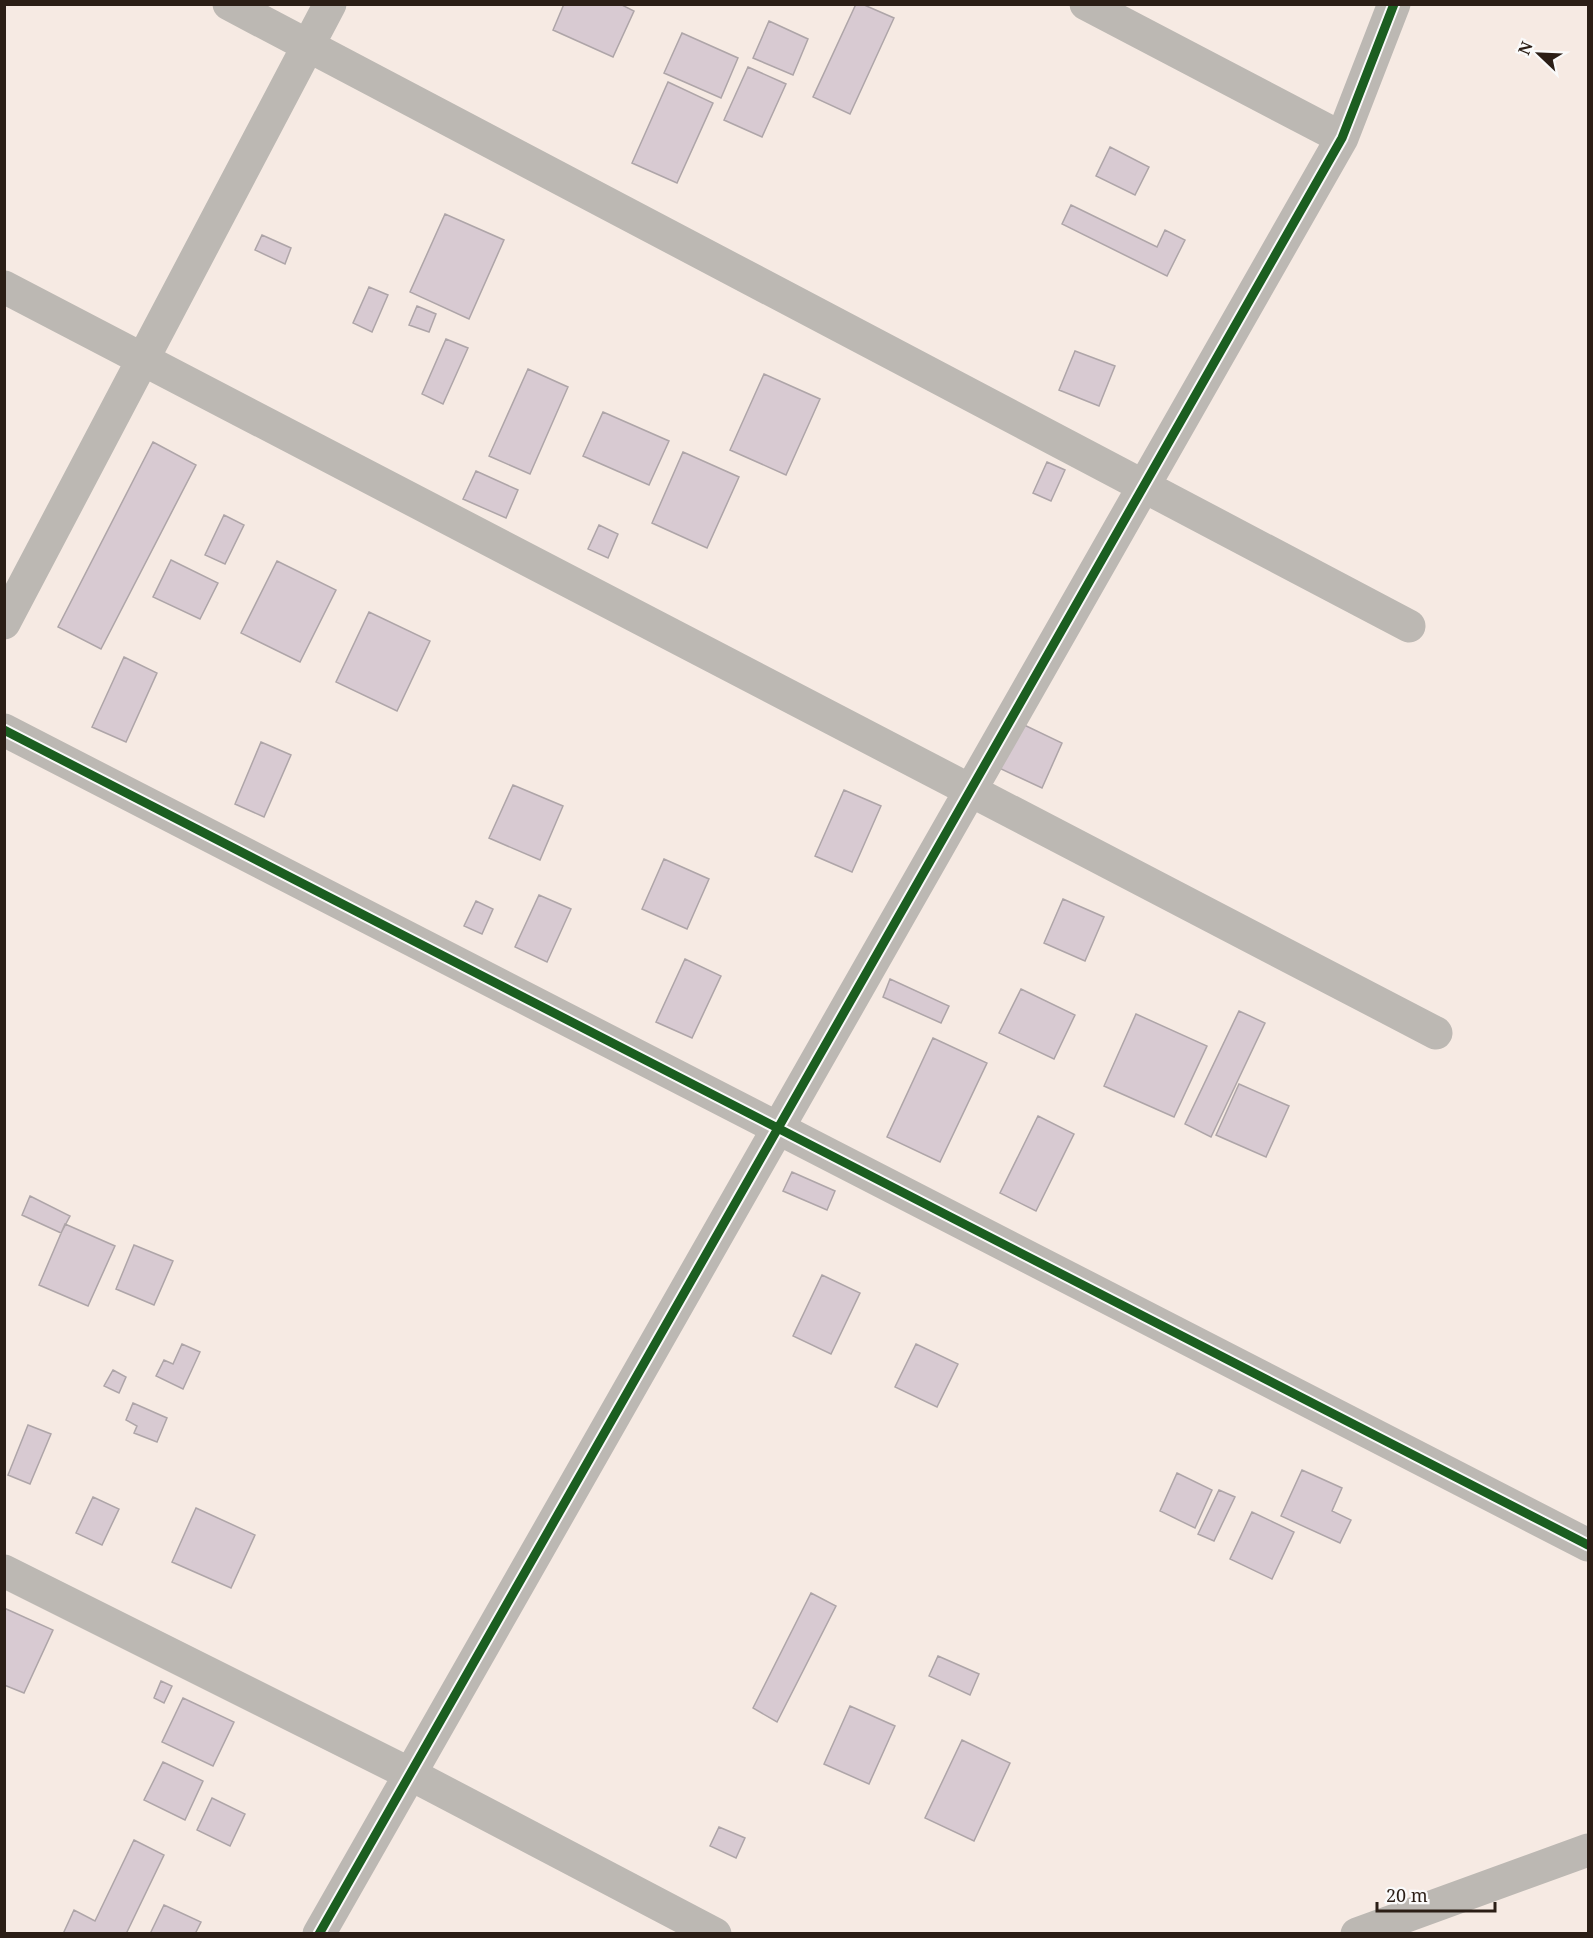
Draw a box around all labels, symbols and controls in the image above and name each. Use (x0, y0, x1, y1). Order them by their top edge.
north arrow (1509, 24, 1569, 84)
text: N (1513, 38, 1538, 58)
scale bar (1377, 1875, 1496, 1913)
text: 20 m (1386, 1883, 1428, 1907)

